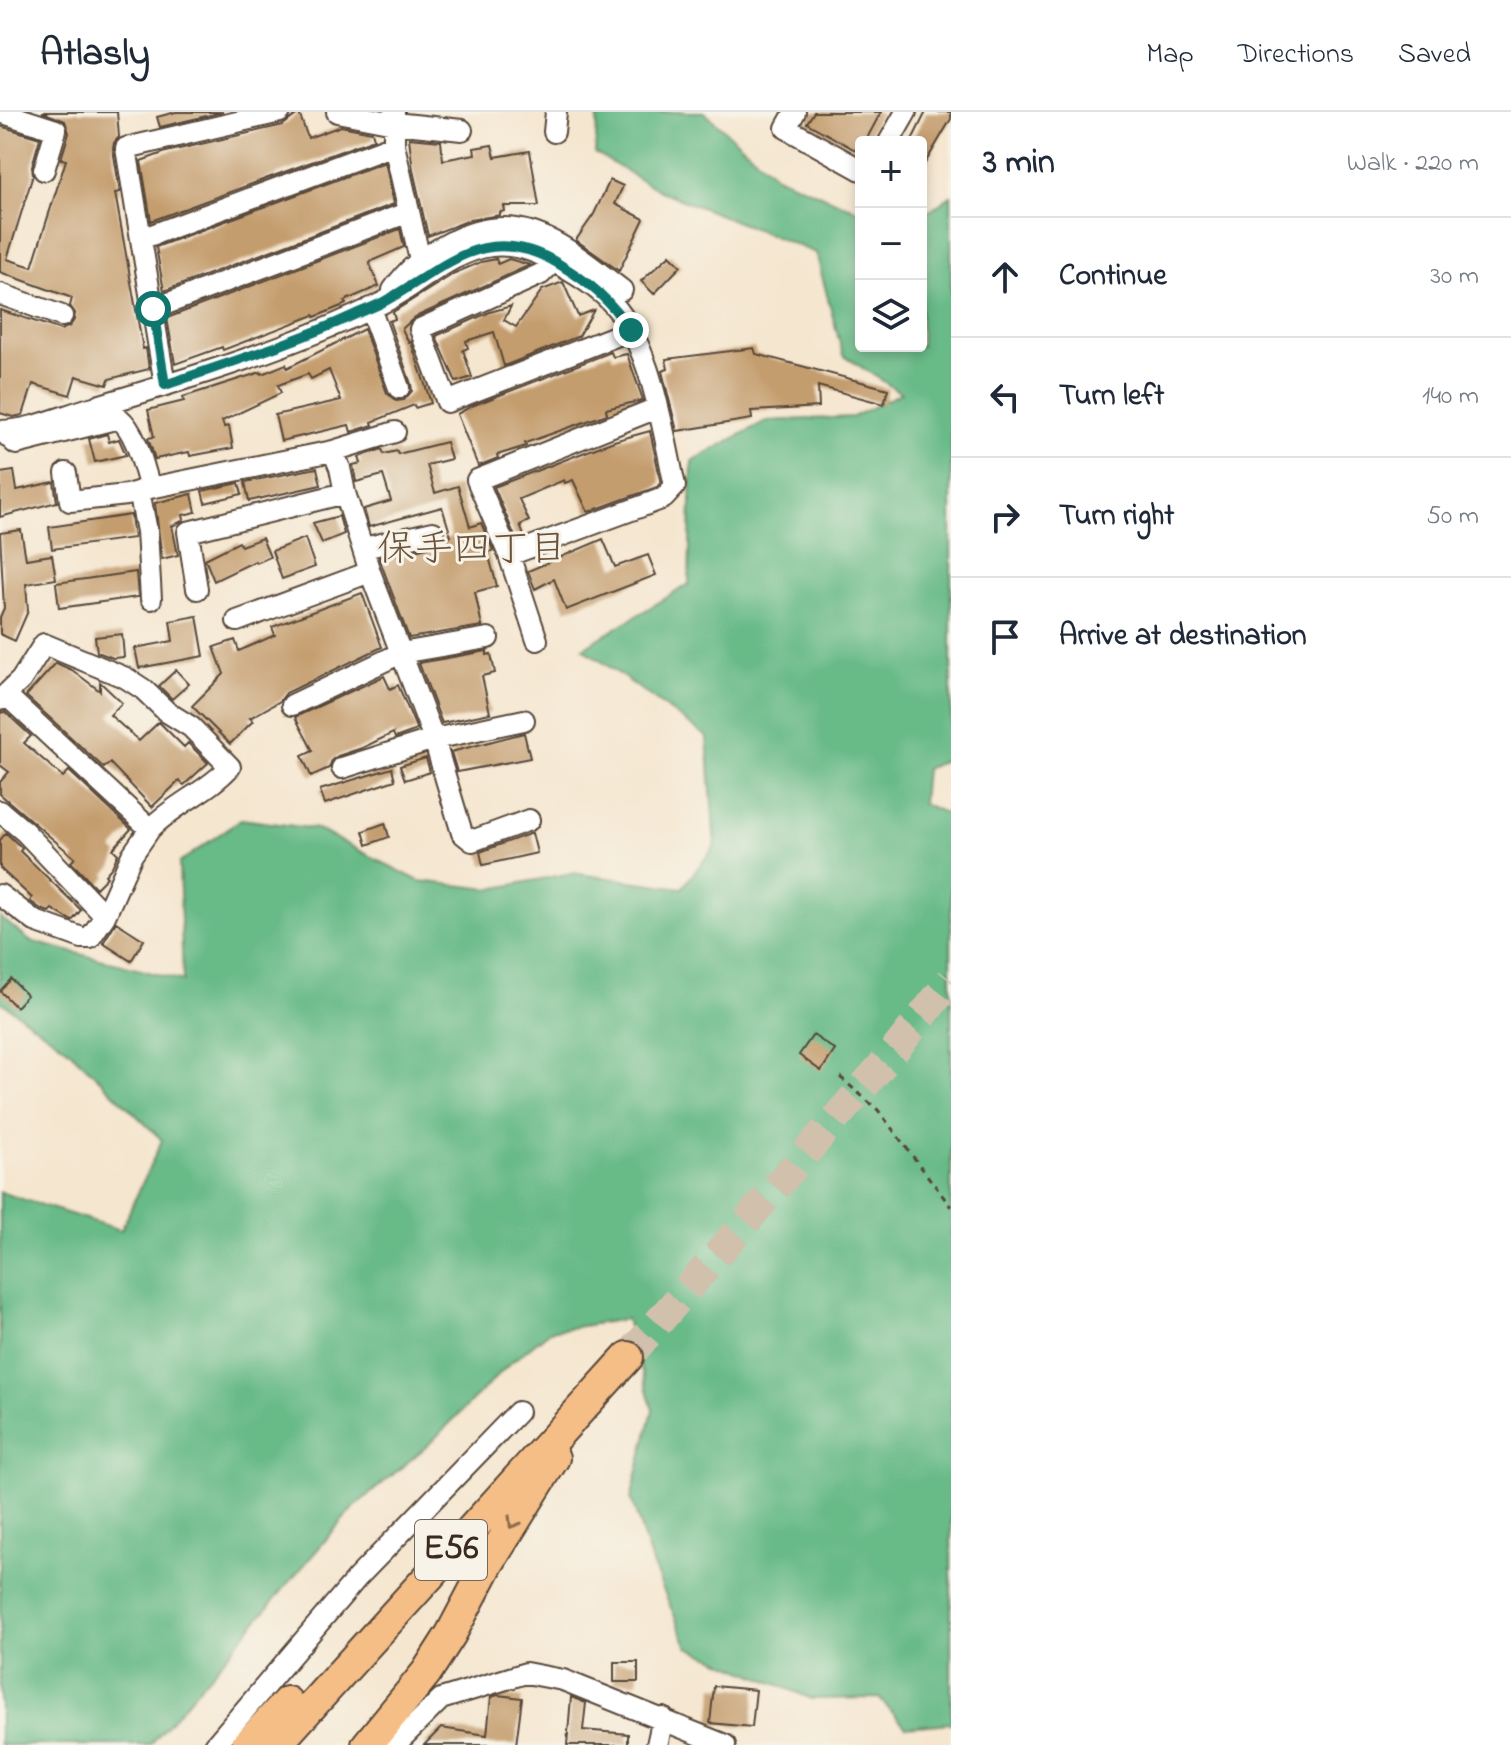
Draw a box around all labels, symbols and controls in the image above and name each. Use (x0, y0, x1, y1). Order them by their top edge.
text: Atlasly (40, 27, 150, 83)
text: Map (1146, 35, 1194, 76)
text: Directions (1238, 35, 1354, 76)
text: Saved (1398, 35, 1471, 76)
map controls (855, 136, 927, 352)
button: + (855, 136, 927, 208)
text: 3 min (983, 139, 1055, 189)
text: Walk · 220 m (1347, 145, 1479, 183)
button: − (855, 208, 927, 280)
icon: ahead (983, 255, 1027, 299)
text: Continue (1059, 255, 1167, 299)
text: 30 m (1430, 258, 1479, 296)
button: layers (855, 280, 927, 352)
route start (135, 291, 171, 327)
route end (613, 312, 649, 348)
icon: left (983, 375, 1027, 419)
text: Turn left (1059, 375, 1164, 419)
text: 140 m (1422, 378, 1479, 416)
icon: right (983, 495, 1027, 539)
text: Turn right (1059, 495, 1174, 539)
text: 50 m (1426, 498, 1479, 536)
district label: 保手四丁目 (377, 523, 567, 579)
icon: arrive (983, 615, 1027, 659)
text: Arrive at destination (1059, 615, 1307, 659)
one-way arrow (508, 1514, 523, 1529)
road number: E56 (415, 1520, 487, 1580)

